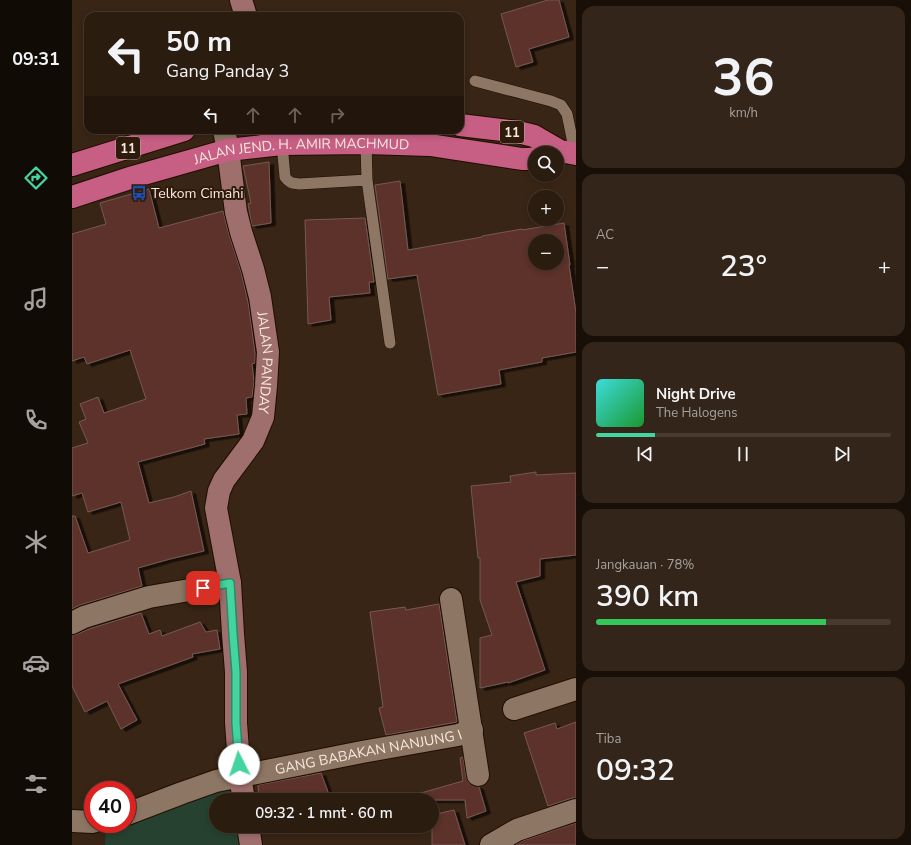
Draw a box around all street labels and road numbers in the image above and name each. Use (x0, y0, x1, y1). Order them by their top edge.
road number: 11 (500, 121, 524, 143)
street label: JALAN JEND. H. AMIR MACHMUD (190, 134, 409, 170)
road number: 11 (116, 137, 140, 159)
street label: JALAN PANDAY (252, 309, 277, 415)
street label: GANG BABAKAN NANJUNG I (273, 725, 465, 779)

